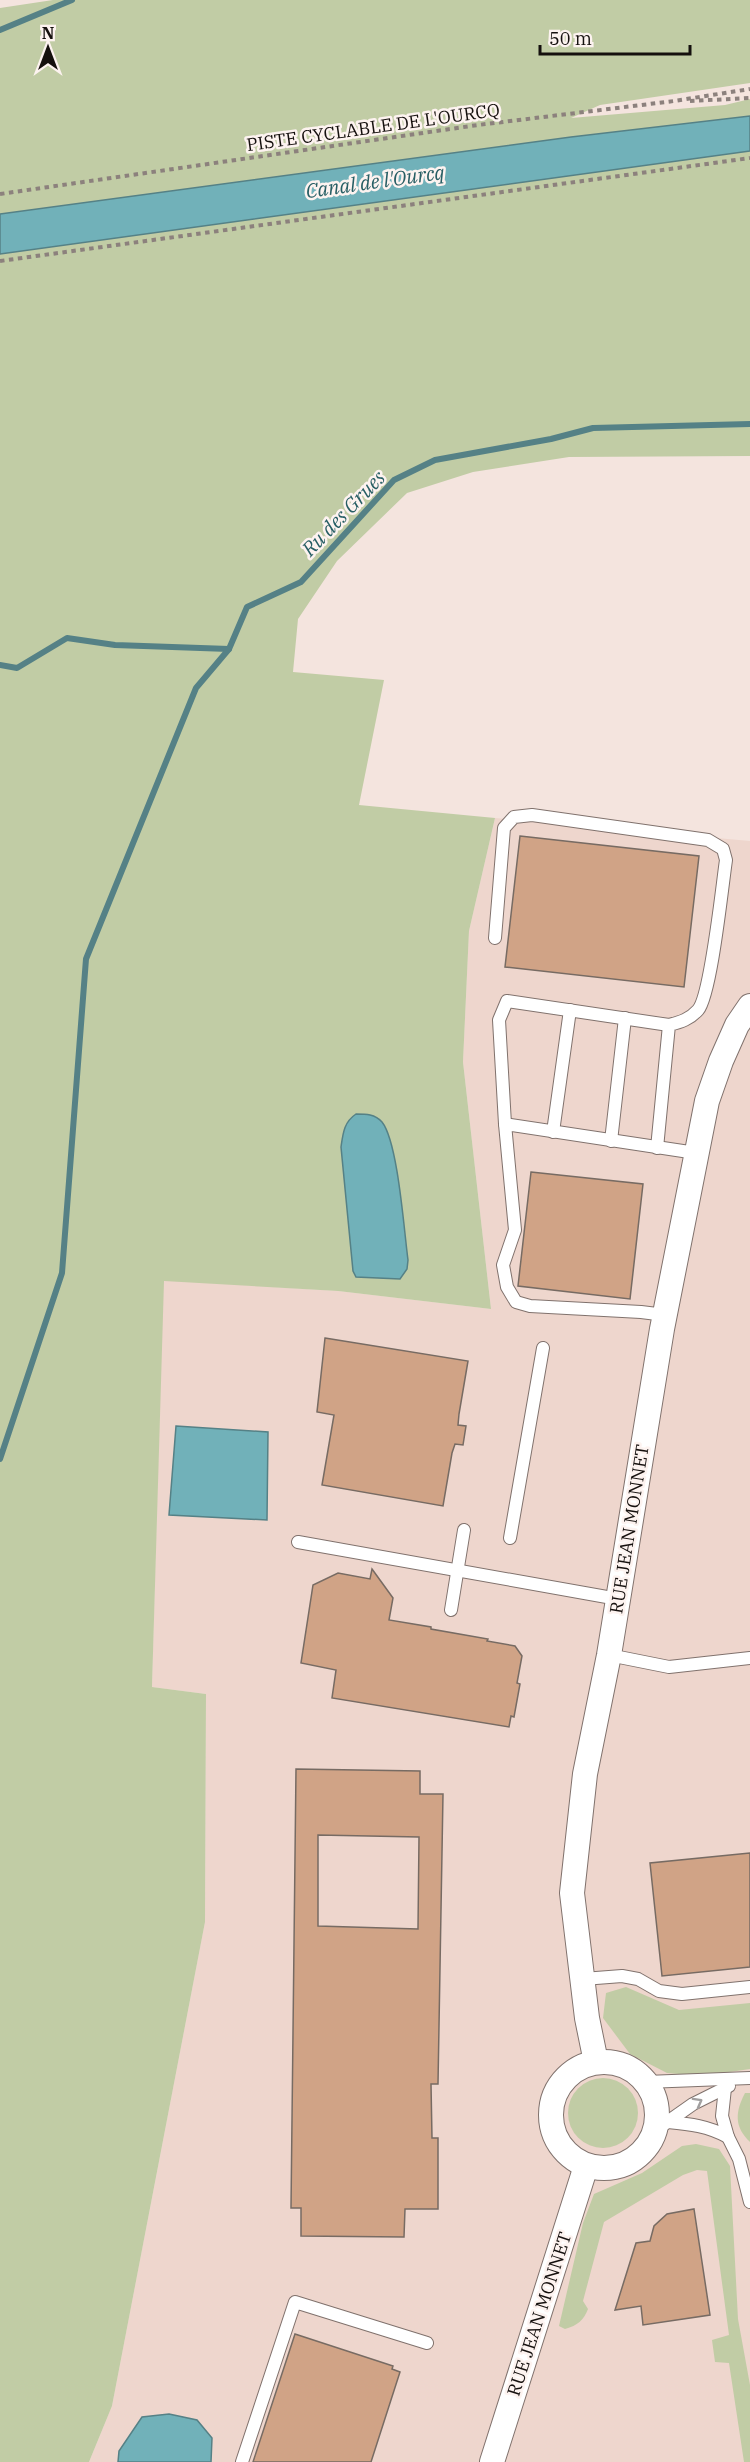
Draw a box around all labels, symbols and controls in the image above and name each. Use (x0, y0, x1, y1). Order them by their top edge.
north arrow (18, 18, 78, 78)
scale bar (540, 18, 690, 56)
text: N (42, 23, 54, 43)
text: 50 m (549, 27, 592, 50)
street label: PISTE CYCLABLE DE L'OURCQ (245, 98, 501, 156)
water label: Canal de l'Ourcq (304, 158, 446, 204)
water label: Ru des Grues (295, 464, 391, 562)
street label: RUE JEAN MONNET (604, 1443, 654, 1615)
one-way arrow (692, 2098, 702, 2109)
street label: RUE JEAN MONNET (502, 2229, 576, 2399)

